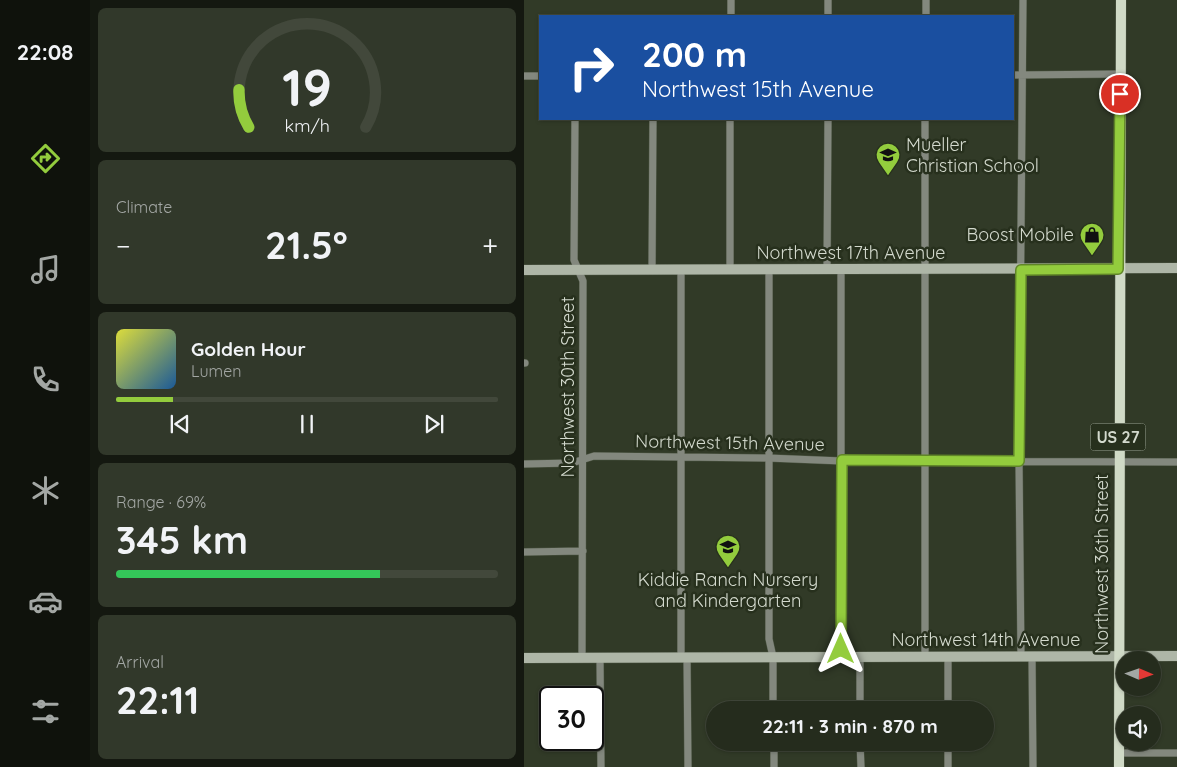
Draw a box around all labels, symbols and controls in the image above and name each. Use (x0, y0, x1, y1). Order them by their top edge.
text: 200 m (642, 32, 747, 76)
icon: right (559, 35, 624, 100)
text: 22:08 (17, 38, 73, 66)
text: 19 (282, 54, 332, 119)
pin (1099, 73, 1141, 115)
text: Northwest 15th Avenue (642, 75, 874, 103)
icon: arrive (1106, 80, 1134, 108)
text: km/h (284, 114, 330, 136)
place label: Mueller Christian School (906, 133, 1039, 177)
icon: directions (28, 141, 63, 176)
school or university icon: Mueller Christian School (875, 142, 901, 176)
text: Climate (116, 197, 172, 217)
text: 21.5° (265, 221, 348, 269)
shop icon: Boost Mobile (1079, 222, 1105, 256)
place label: Boost Mobile (966, 223, 1074, 246)
text: − (116, 228, 131, 263)
text: + (482, 228, 498, 263)
street label: Northwest 17th Avenue (756, 241, 946, 264)
icon: music (28, 252, 63, 287)
street label: Northwest 30th Street (556, 297, 579, 477)
text: Golden Hour (191, 337, 306, 361)
text: Lumen (191, 361, 242, 381)
icon: phone (28, 362, 63, 397)
icon: previous (166, 410, 194, 438)
icon: pause (293, 410, 321, 438)
icon: next (420, 410, 448, 438)
road number: US 27 (1090, 424, 1146, 451)
street label: Northwest 15th Avenue (635, 429, 825, 456)
icon: climate (28, 473, 63, 508)
street label: Northwest 36th Street (1090, 474, 1113, 654)
text: Range · 69% (116, 492, 206, 512)
text: 345 km (116, 516, 248, 564)
school or university icon: Kiddie Ranch Nursery and Kindergarten (715, 534, 741, 568)
place label: Kiddie Ranch Nursery and Kindergarten (638, 568, 818, 612)
icon: car (28, 584, 63, 619)
position arrow (814, 622, 866, 674)
street label: Northwest 14th Avenue (891, 628, 1081, 651)
north arrow (1116, 651, 1162, 696)
map controls (1116, 651, 1161, 751)
text: Arrival (116, 652, 164, 672)
text: 22:11 (116, 676, 199, 724)
speed limit sign: 30 (539, 686, 604, 751)
icon: filters (28, 694, 63, 729)
button: sound (1116, 706, 1161, 751)
text: 22:11 · 3 min · 870 m (762, 714, 938, 738)

